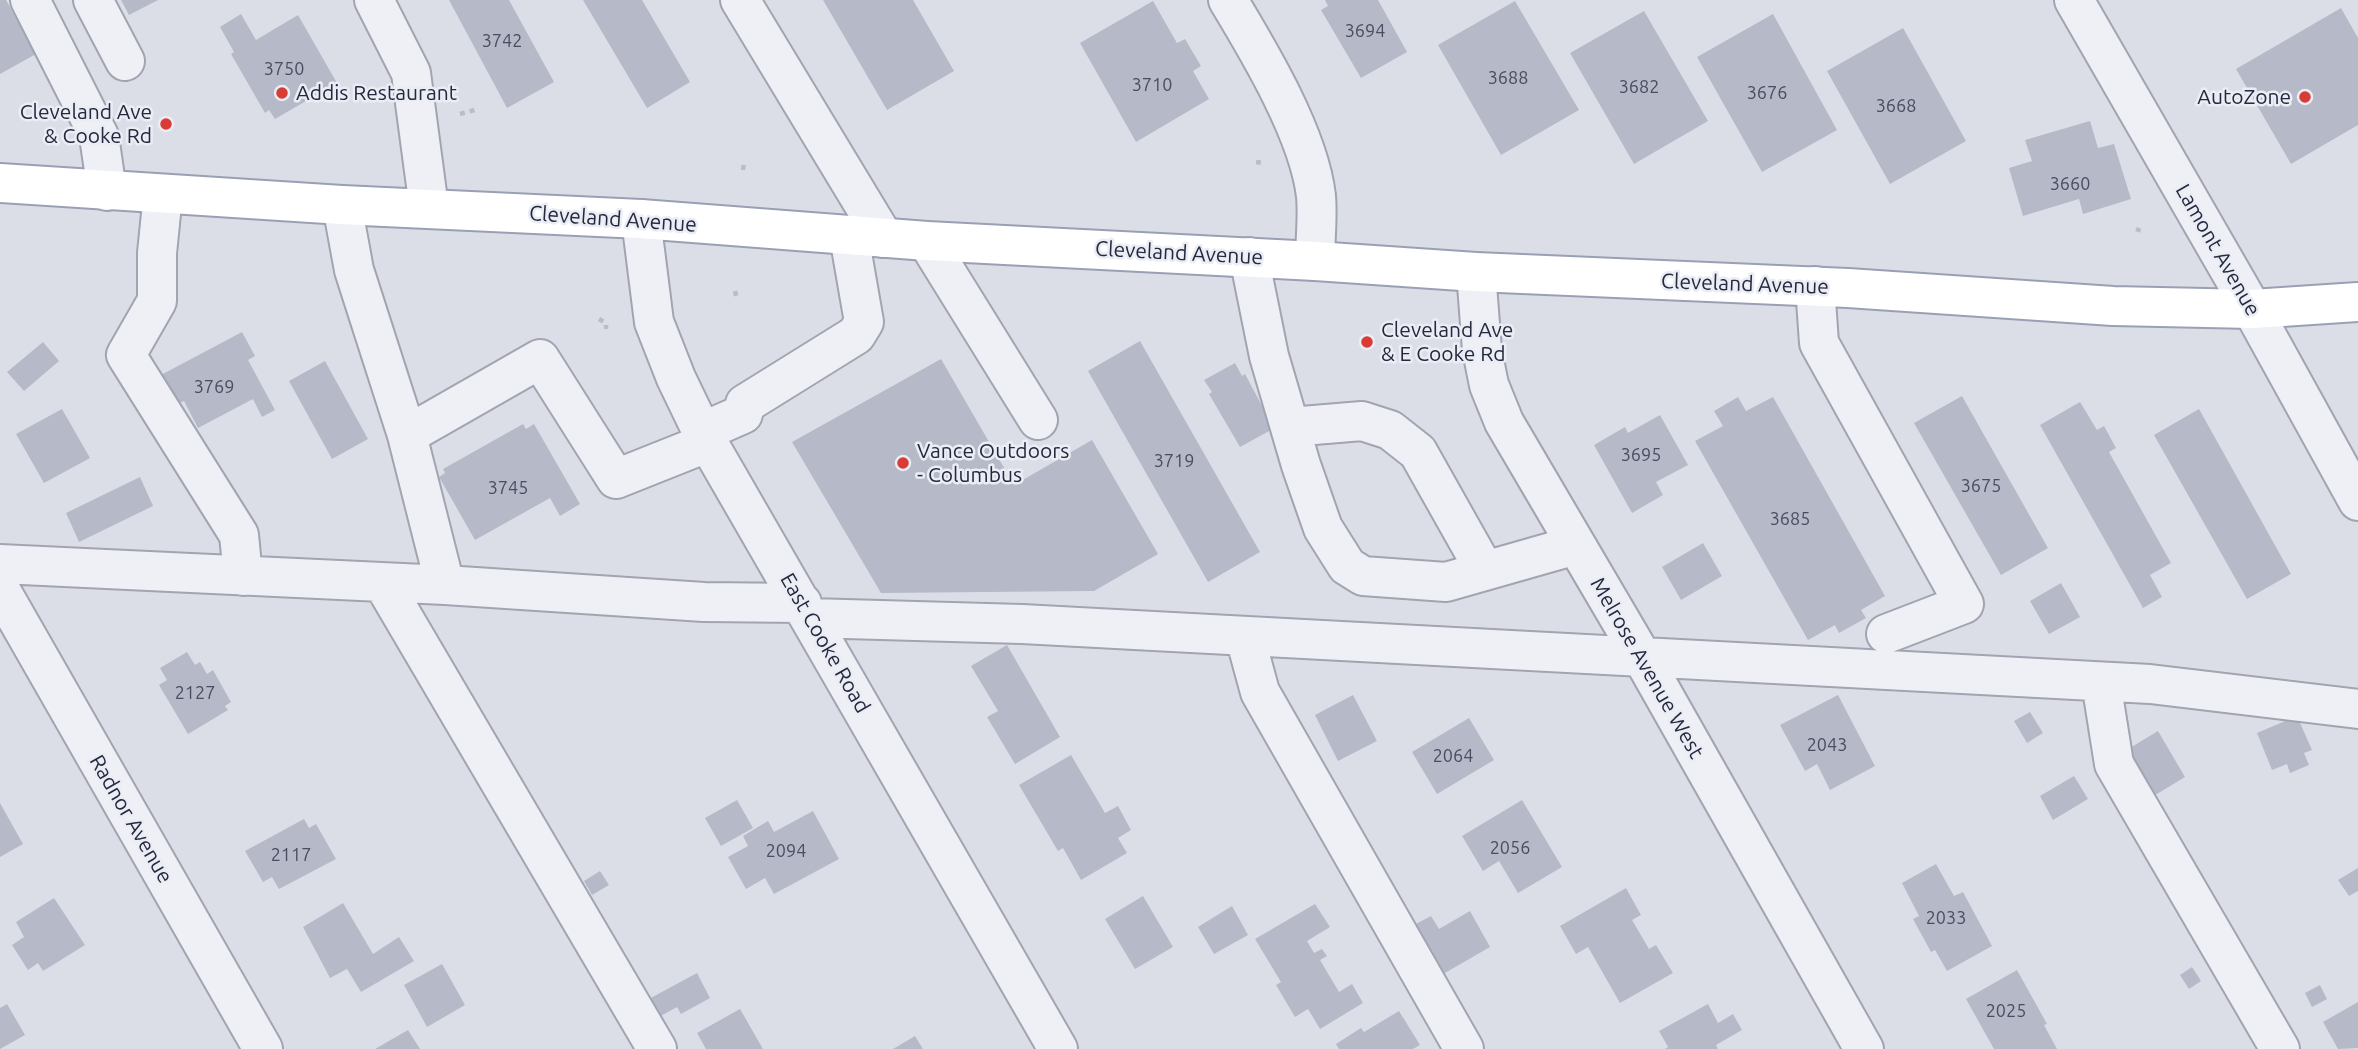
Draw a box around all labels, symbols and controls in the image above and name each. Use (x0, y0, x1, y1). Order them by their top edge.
house number: 3694 (1345, 20, 1385, 42)
house number: 3742 (482, 30, 522, 52)
house number: 3750 (264, 58, 304, 80)
house number: 3688 (1488, 67, 1528, 89)
house number: 3710 (1132, 74, 1172, 96)
house number: 3682 (1619, 76, 1659, 98)
place label: Addis Restaurant (296, 80, 457, 106)
house number: 3676 (1747, 82, 1787, 104)
place label: AutoZone (2197, 84, 2291, 110)
marker: Addis Restaurant (274, 85, 290, 101)
marker: AutoZone (2297, 89, 2313, 105)
house number: 3668 (1876, 95, 1916, 117)
place label: Cleveland Ave & Cooke Rd (20, 99, 152, 149)
marker: Cleveland Ave & Cooke Rd (158, 116, 174, 132)
house number: 3660 (2050, 173, 2090, 195)
street label: Lamont Avenue (2170, 180, 2266, 320)
street label: Cleveland Avenue (528, 201, 698, 237)
street label: Cleveland Avenue (1094, 236, 1264, 270)
street label: Cleveland Avenue (1661, 268, 1829, 300)
place label: Cleveland Ave & E Cooke Rd (1381, 317, 1513, 367)
marker: Cleveland Ave & E Cooke Rd (1359, 334, 1375, 350)
house number: 3769 (194, 376, 234, 398)
place label: Vance Outdoors - Columbus (917, 438, 1069, 488)
house number: 3695 (1621, 444, 1661, 466)
house number: 3719 (1154, 450, 1194, 472)
marker: Vance Outdoors - Columbus (895, 455, 911, 471)
house number: 3675 (1961, 475, 2001, 497)
house number: 3745 (488, 477, 528, 499)
house number: 3685 (1770, 508, 1810, 530)
street label: East Cooke Road (775, 569, 875, 717)
street label: Melrose Avenue West (1585, 573, 1709, 763)
house number: 2127 (175, 682, 215, 704)
house number: 2043 (1807, 734, 1847, 756)
house number: 2064 (1433, 745, 1473, 767)
street label: Radnor Avenue (84, 750, 178, 888)
house number: 2056 (1490, 837, 1530, 859)
house number: 2094 (766, 840, 806, 862)
house number: 2117 (271, 844, 311, 866)
house number: 2033 (1926, 907, 1966, 929)
house number: 2025 (1986, 1000, 2026, 1022)

